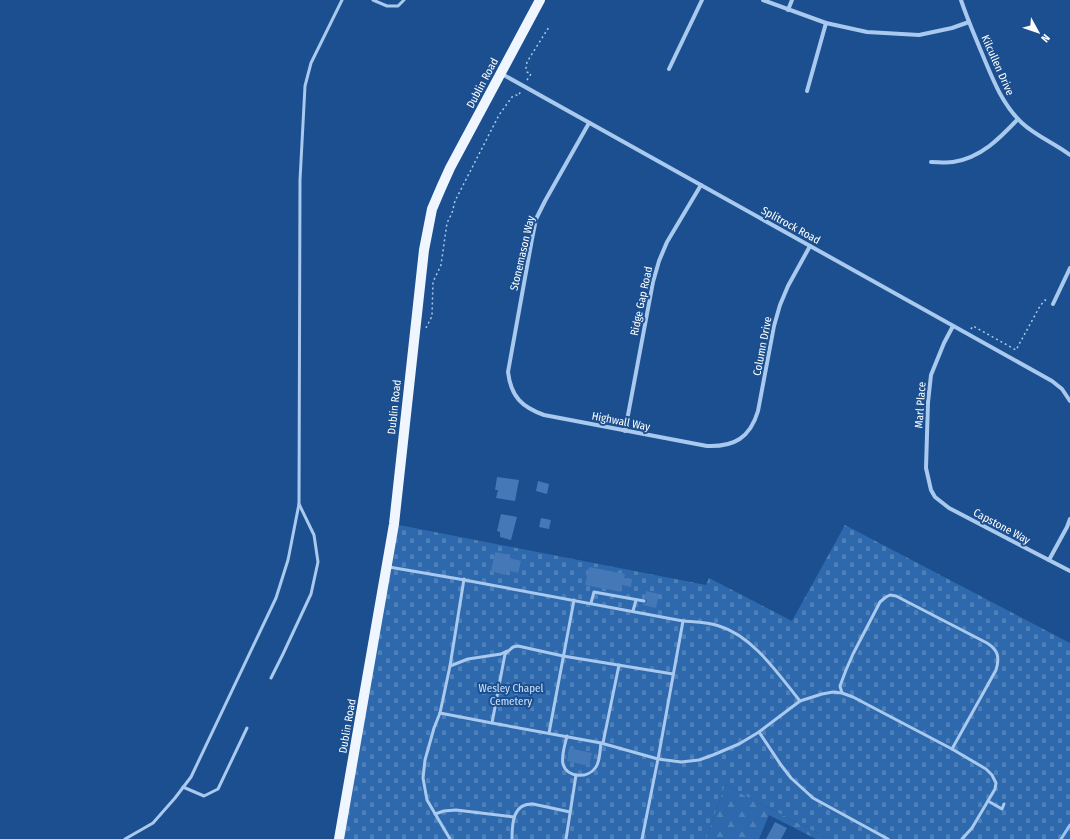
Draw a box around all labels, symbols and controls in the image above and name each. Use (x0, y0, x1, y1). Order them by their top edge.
north arrow (1018, 12, 1058, 52)
text: N (1038, 31, 1052, 45)
street label: Kilcullen Drive (978, 33, 1017, 97)
street label: Dublin Road (464, 56, 501, 111)
street label: Splitrock Road (759, 204, 822, 247)
street label: Stonemason Way (508, 214, 537, 292)
street label: Ridge Gap Road (628, 265, 655, 337)
street label: Column Drive (750, 315, 775, 377)
street label: Dublin Road (385, 379, 404, 435)
street label: Marl Place (912, 381, 929, 429)
street label: Highwall Way (591, 409, 651, 434)
street label: Capstone Way (971, 506, 1032, 547)
park label: Wesley Chapel Cemetery (479, 682, 544, 708)
street label: Dublin Road (336, 698, 359, 754)

